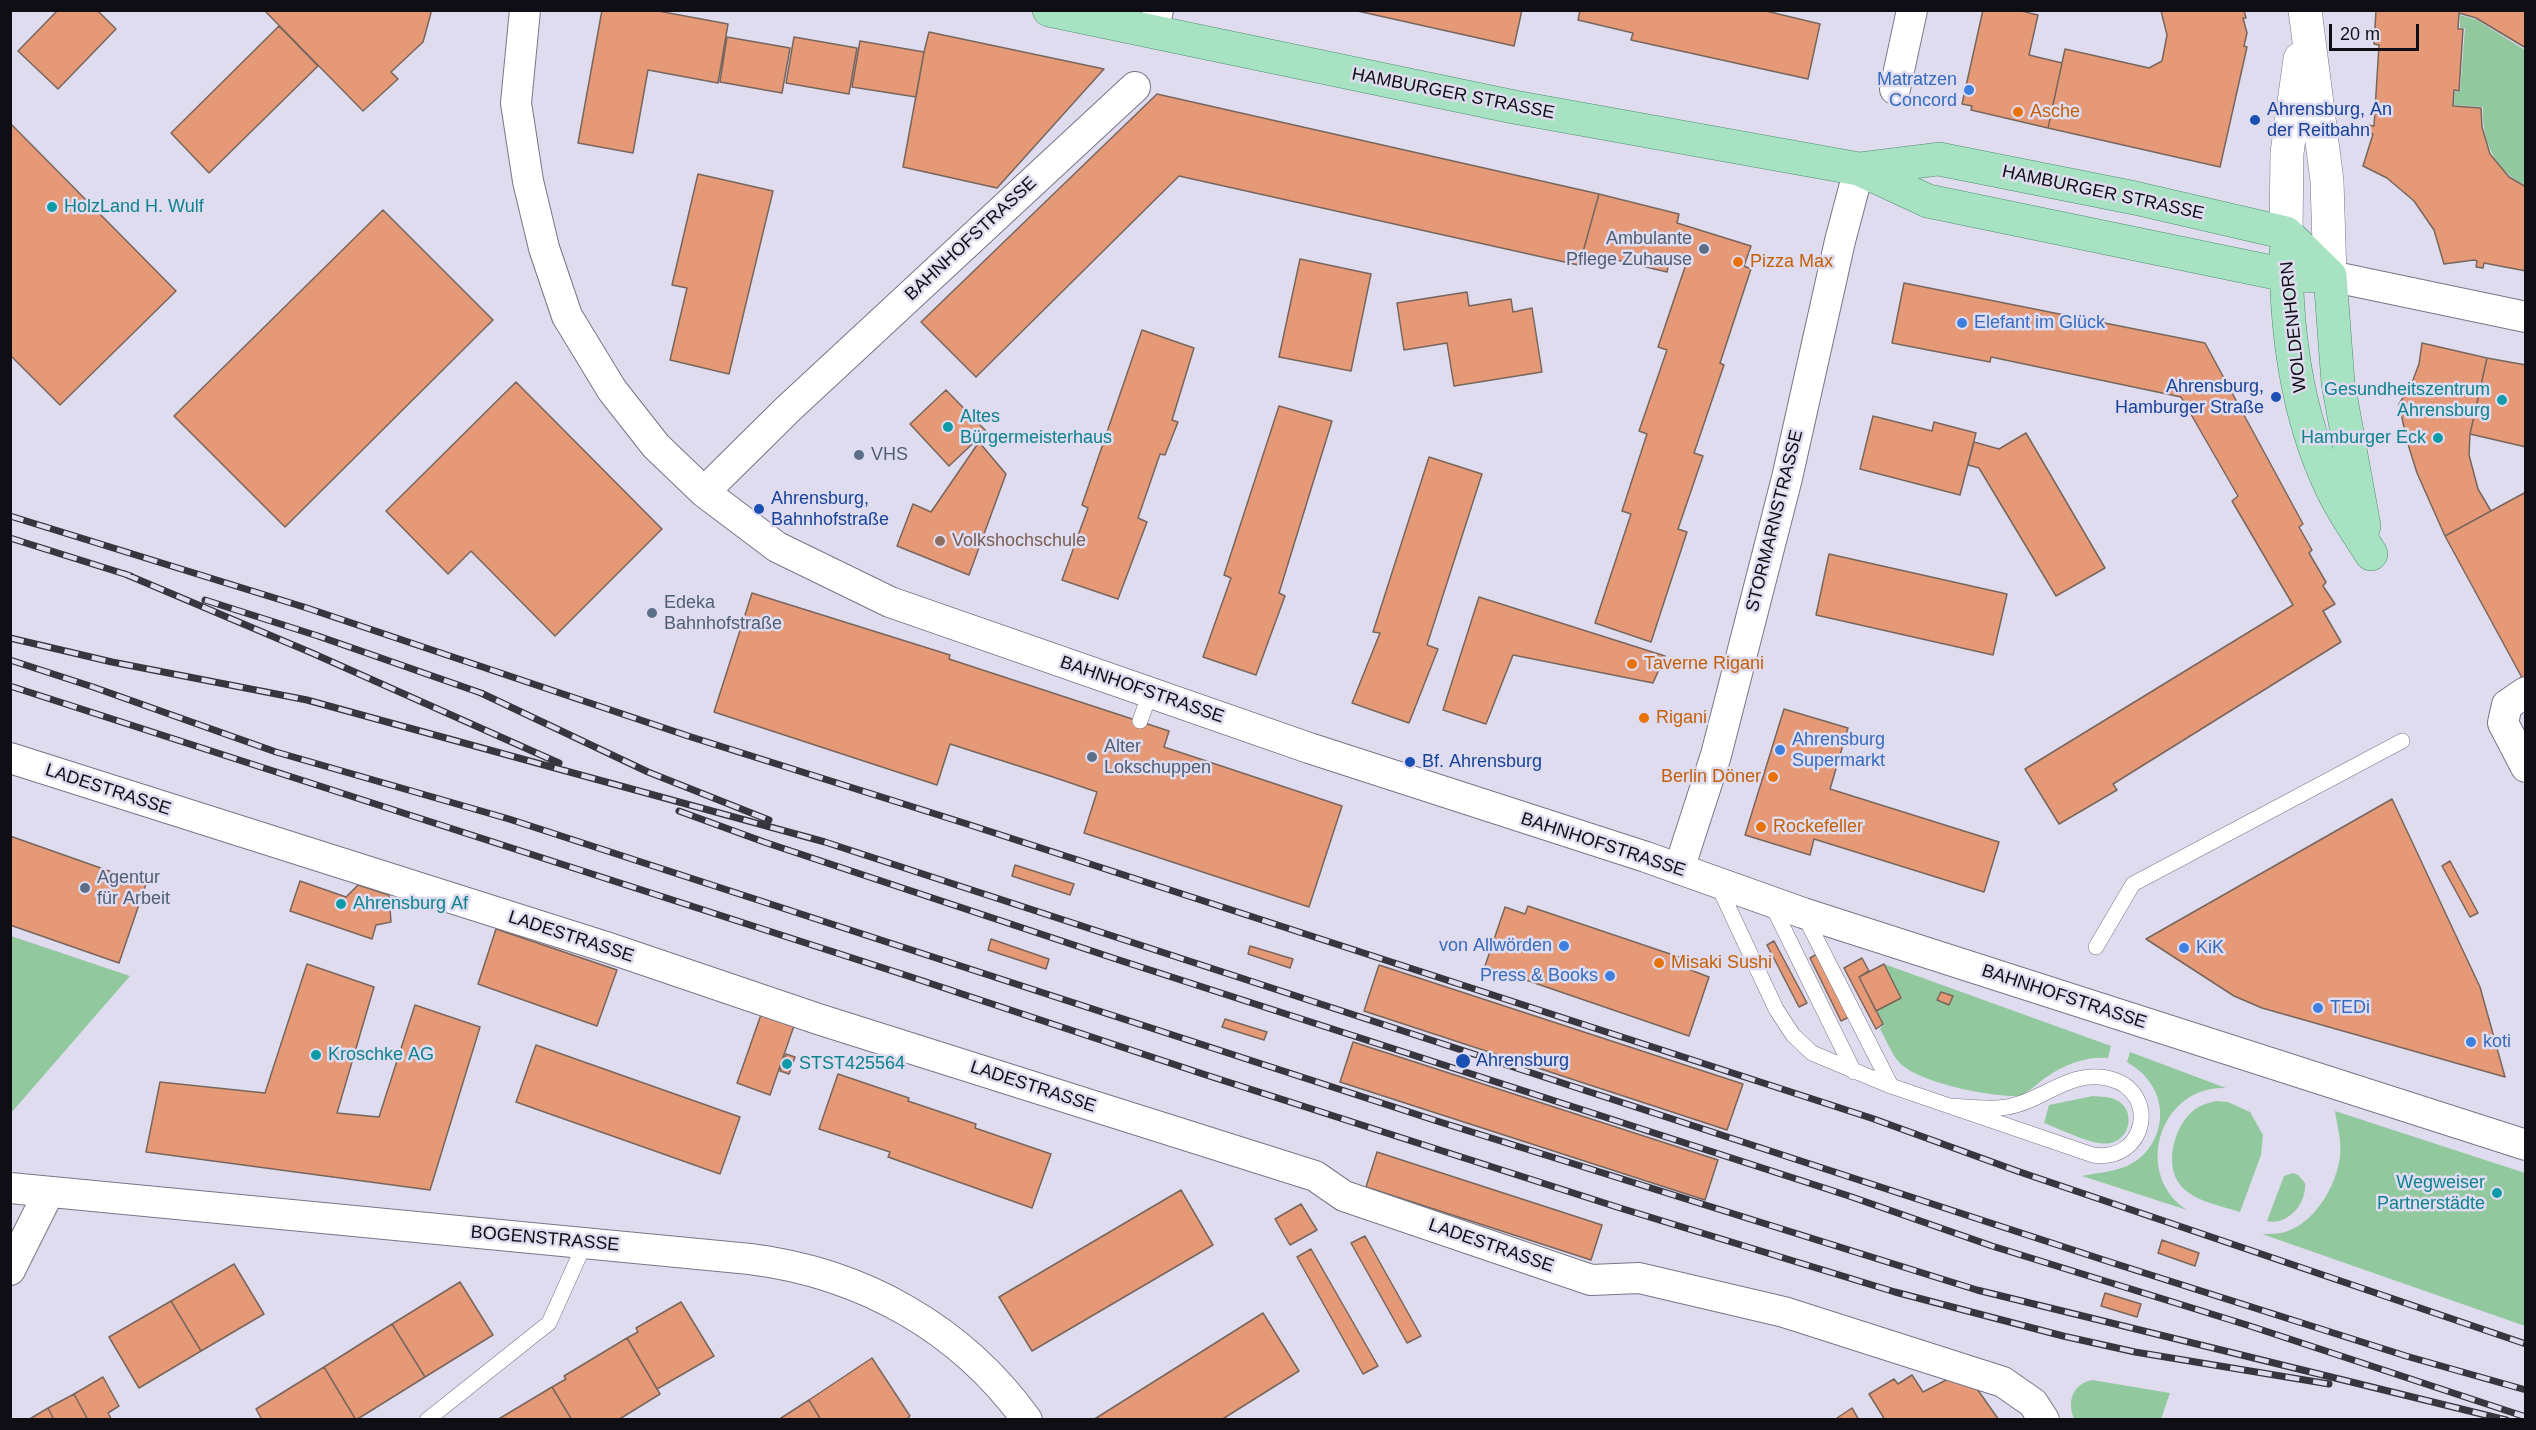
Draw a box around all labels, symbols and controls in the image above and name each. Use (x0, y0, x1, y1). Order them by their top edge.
scale bar (2332, 12, 2422, 50)
text: 20 m (2340, 24, 2380, 44)
street label: HAMBURGER STRASSE (1350, 64, 1556, 124)
place label: Matratzen Concord (1877, 69, 1957, 112)
marker: Matratzen Concord (1962, 83, 1976, 97)
place label: Ahrensburg, An der Reitbahn (2267, 99, 2392, 142)
place label: Asche (2030, 101, 2080, 123)
marker: Asche (2011, 105, 2025, 119)
marker: Ahrensburg, An der Reitbahn (2248, 113, 2262, 127)
street label: HAMBURGER STRASSE (2000, 161, 2206, 225)
street label: BAHNHOFSTRASSE (901, 172, 1041, 306)
place label: HolzLand H. Wulf (64, 196, 204, 218)
marker: HolzLand H. Wulf (45, 200, 59, 214)
place label: Ambulante Pflege Zuhause (1566, 228, 1692, 270)
marker: Ambulante Pflege Zuhause (1697, 242, 1711, 256)
place label: Pizza Max (1750, 251, 1833, 273)
marker: Pizza Max (1731, 255, 1745, 269)
street label: WOLDENHORN (2276, 260, 2312, 394)
place label: Elefant im Glück (1974, 312, 2105, 334)
marker: Elefant im Glück (1955, 316, 1969, 330)
place label: Ahrensburg, Hamburger Straße (2115, 376, 2264, 418)
place label: Gesundheitszentrum Ahrensburg (2324, 379, 2490, 422)
marker: Ahrensburg, Hamburger Straße (2269, 390, 2283, 404)
marker: Gesundheitszentrum Ahrensburg (2495, 393, 2509, 407)
place label: Altes Bürgermeisterhaus (960, 406, 1112, 448)
marker: Altes Bürgermeisterhaus (941, 420, 955, 434)
place label: Hamburger Eck (2301, 427, 2426, 449)
street label: STORMARNSTRASSE (1742, 428, 1808, 614)
marker: Hamburger Eck (2431, 431, 2445, 445)
place label: VHS (871, 444, 908, 466)
marker: VHS (852, 448, 866, 462)
place label: Ahrensburg, Bahnhofstraße (771, 488, 889, 530)
marker: Ahrensburg, Bahnhofstraße (752, 502, 766, 516)
place label: Volkshochschule (952, 530, 1086, 552)
marker: Volkshochschule (933, 534, 947, 548)
place label: Edeka Bahnhofstraße (664, 592, 782, 634)
marker: Edeka Bahnhofstraße (645, 606, 659, 620)
street label: BAHNHOFSTRASSE (1057, 652, 1227, 728)
place label: Taverne Rigani (1644, 653, 1764, 675)
marker: Taverne Rigani (1625, 657, 1639, 671)
place label: Rigani (1656, 707, 1707, 729)
marker: Rigani (1637, 711, 1651, 725)
place label: Ahrensburg Supermarkt (1792, 729, 1885, 771)
place label: Alter Lokschuppen (1104, 736, 1211, 778)
marker: Ahrensburg Supermarkt (1773, 743, 1787, 757)
marker: Alter Lokschuppen (1085, 750, 1099, 764)
place label: Bf. Ahrensburg (1422, 751, 1542, 773)
marker: Bf. Ahrensburg (1403, 755, 1417, 769)
street label: LADESTRASSE (42, 759, 174, 821)
place label: Berlin Döner (1661, 766, 1761, 788)
marker: Berlin Döner (1766, 770, 1780, 784)
street label: BAHNHOFSTRASSE (1518, 808, 1688, 882)
place label: Rockefeller (1773, 816, 1863, 838)
marker: Rockefeller (1754, 820, 1768, 834)
place label: Agentur für Arbeit (97, 867, 170, 910)
marker: Agentur für Arbeit (78, 881, 92, 895)
place label: Ahrensburg Af (353, 893, 468, 915)
marker: Ahrensburg Af (334, 897, 348, 911)
street label: LADESTRASSE (505, 906, 637, 968)
place label: von Allwörden (1439, 935, 1552, 957)
place label: KiK (2196, 937, 2224, 959)
marker: von Allwörden (1557, 939, 1571, 953)
marker: KiK (2177, 941, 2191, 955)
place label: Misaki Sushi (1671, 952, 1772, 974)
marker: Misaki Sushi (1652, 956, 1666, 970)
street label: BAHNHOFSTRASSE (1979, 960, 2149, 1034)
place label: Press & Books (1480, 965, 1598, 987)
marker: Press & Books (1603, 969, 1617, 983)
place label: TEDi (2330, 997, 2370, 1019)
marker: TEDi (2311, 1001, 2325, 1015)
place label: koti (2483, 1031, 2511, 1053)
marker: koti (2464, 1035, 2478, 1049)
place label: Kroschke AG (328, 1044, 434, 1066)
marker: Kroschke AG (309, 1048, 323, 1062)
place label: Ahrensburg (1476, 1050, 1569, 1072)
marker: Ahrensburg (1454, 1052, 1472, 1070)
place label: STST425564 (799, 1053, 905, 1075)
street label: LADESTRASSE (967, 1056, 1099, 1118)
marker: STST425564 (780, 1057, 794, 1071)
place label: Wegweiser Partnerstädte (2377, 1172, 2485, 1214)
marker: Wegweiser Partnerstädte (2490, 1186, 2504, 1200)
street label: LADESTRASSE (1426, 1214, 1556, 1278)
street label: BOGENSTRASSE (470, 1222, 620, 1256)

